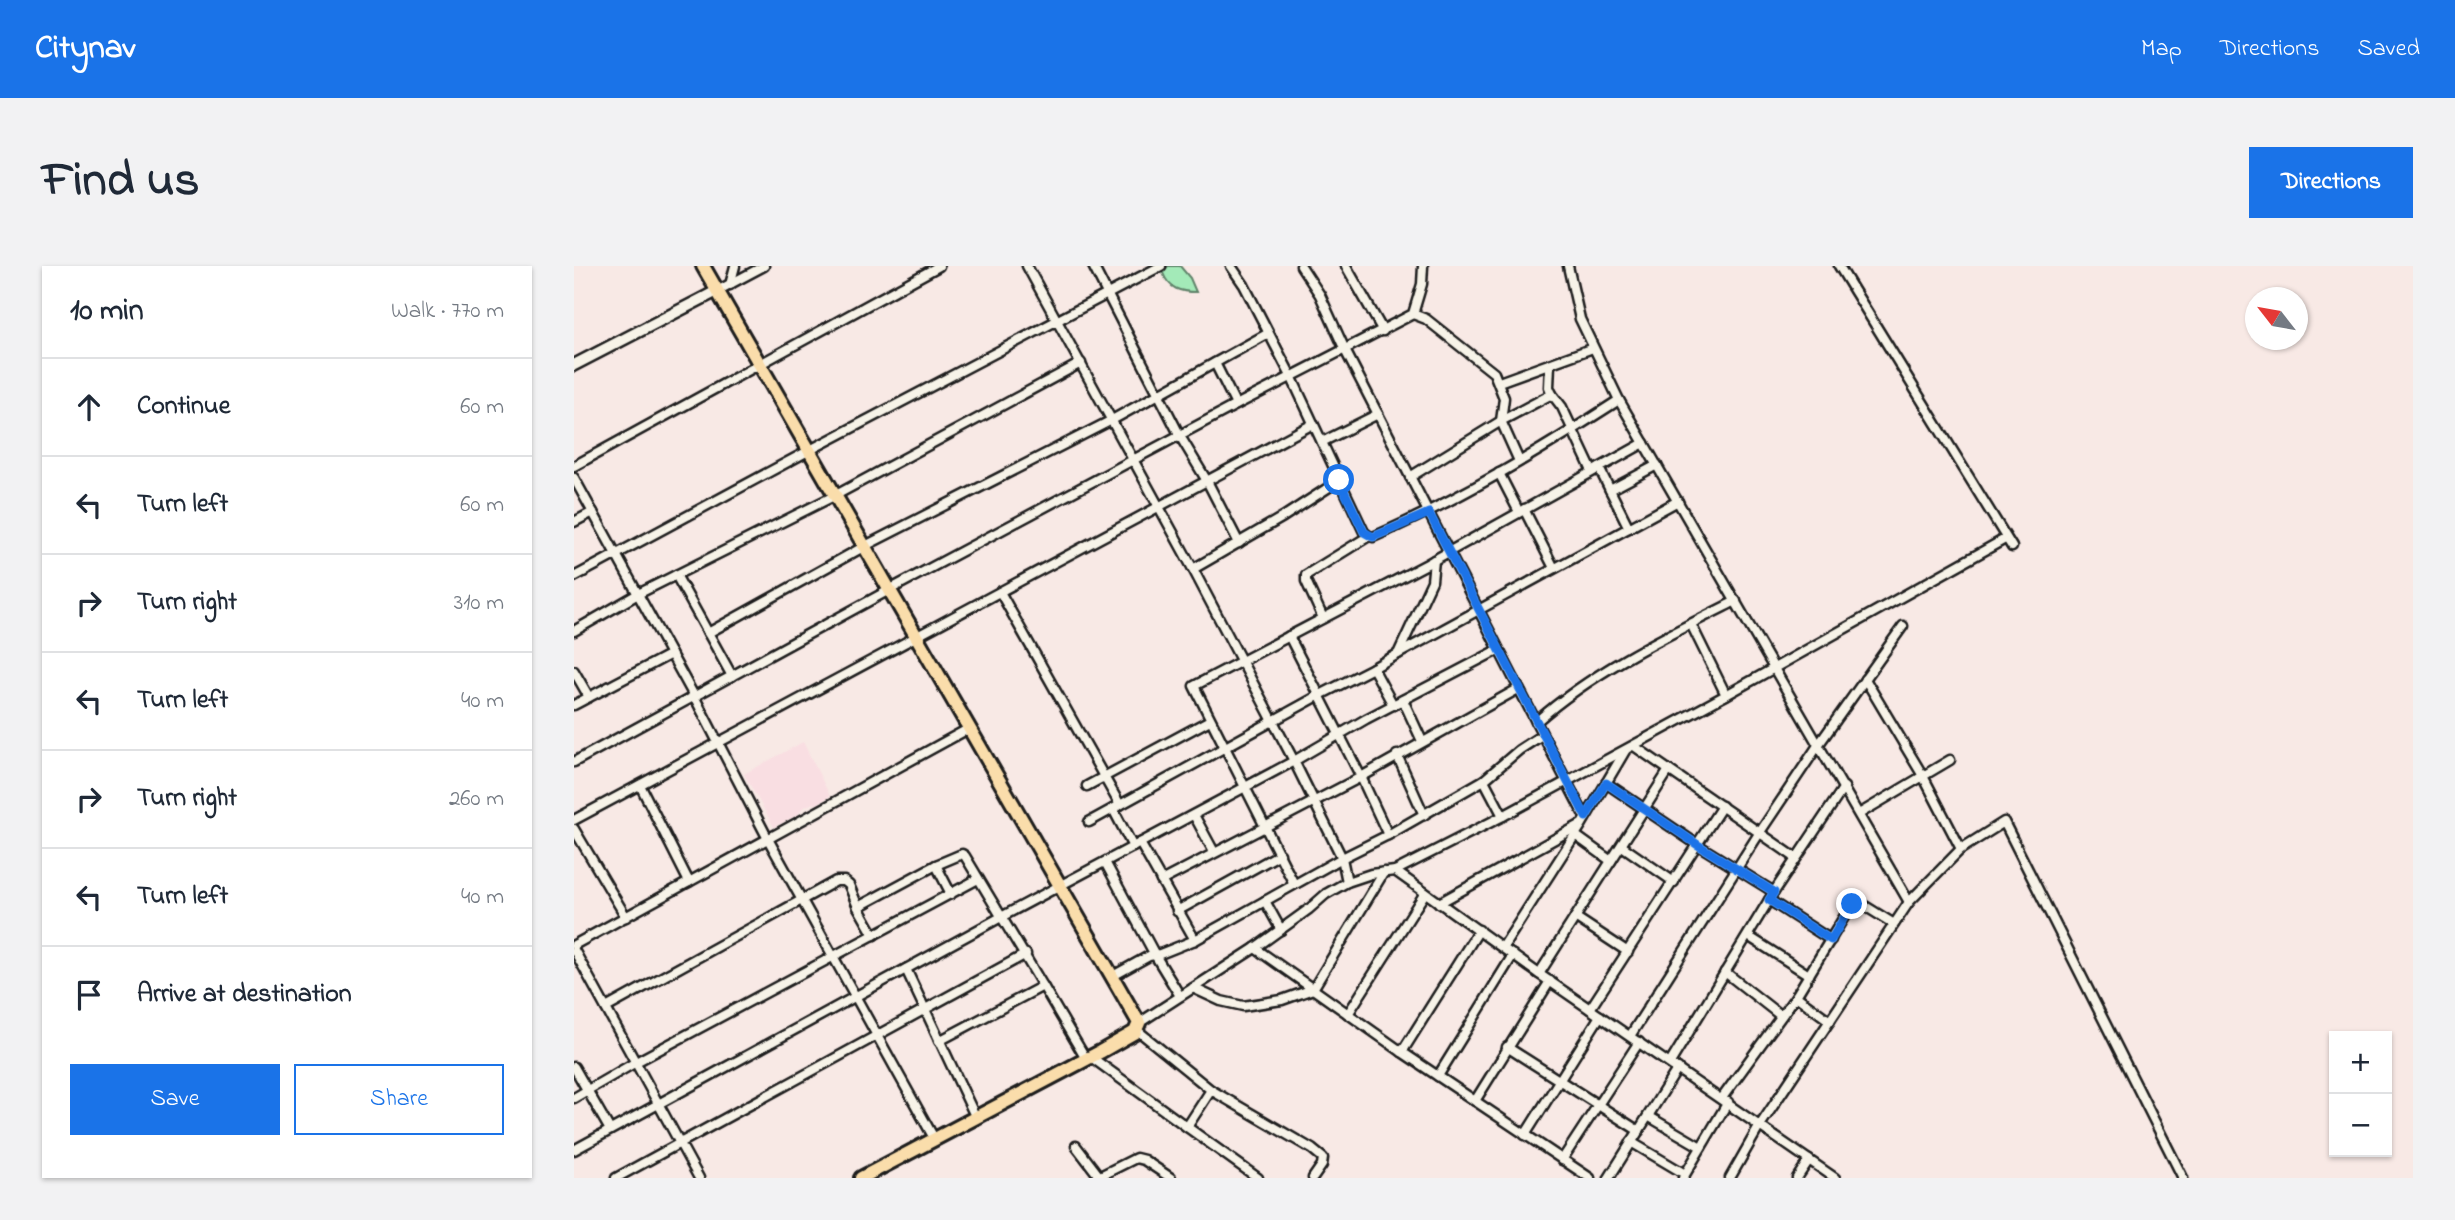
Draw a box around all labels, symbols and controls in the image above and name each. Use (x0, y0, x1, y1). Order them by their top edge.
text: Citynav (35, 25, 135, 73)
text: Map (2141, 32, 2182, 67)
text: Directions (2220, 32, 2319, 67)
text: Saved (2357, 32, 2420, 67)
text: Find us (42, 146, 199, 218)
button: Directions (2249, 147, 2413, 218)
north arrow (2245, 287, 2308, 350)
text: 10 min (70, 290, 143, 334)
text: Walk · 770 m (391, 295, 504, 328)
icon: ahead (70, 388, 108, 426)
text: Continue (137, 388, 230, 426)
text: 60 m (460, 391, 504, 424)
route start (1323, 464, 1354, 495)
icon: left (70, 486, 108, 524)
text: Turn left (137, 486, 228, 524)
text: 60 m (460, 489, 504, 522)
icon: right (70, 584, 108, 622)
text: Turn right (137, 584, 237, 622)
text: 310 m (454, 587, 504, 620)
icon: left (70, 682, 108, 720)
text: Turn left (137, 682, 228, 720)
text: 40 m (461, 685, 504, 718)
icon: right (70, 780, 108, 818)
text: Turn right (137, 780, 237, 818)
text: 260 m (449, 783, 504, 816)
icon: left (70, 878, 108, 916)
text: Turn left (137, 878, 228, 916)
text: 40 m (461, 881, 504, 914)
route end (1836, 888, 1867, 919)
icon: arrive (70, 976, 108, 1014)
text: Arrive at destination (137, 976, 352, 1014)
map controls (2329, 1031, 2392, 1157)
button: + (2329, 1031, 2392, 1094)
button: Save (70, 1064, 280, 1135)
button: Share (294, 1064, 504, 1135)
button: − (2329, 1094, 2392, 1157)

